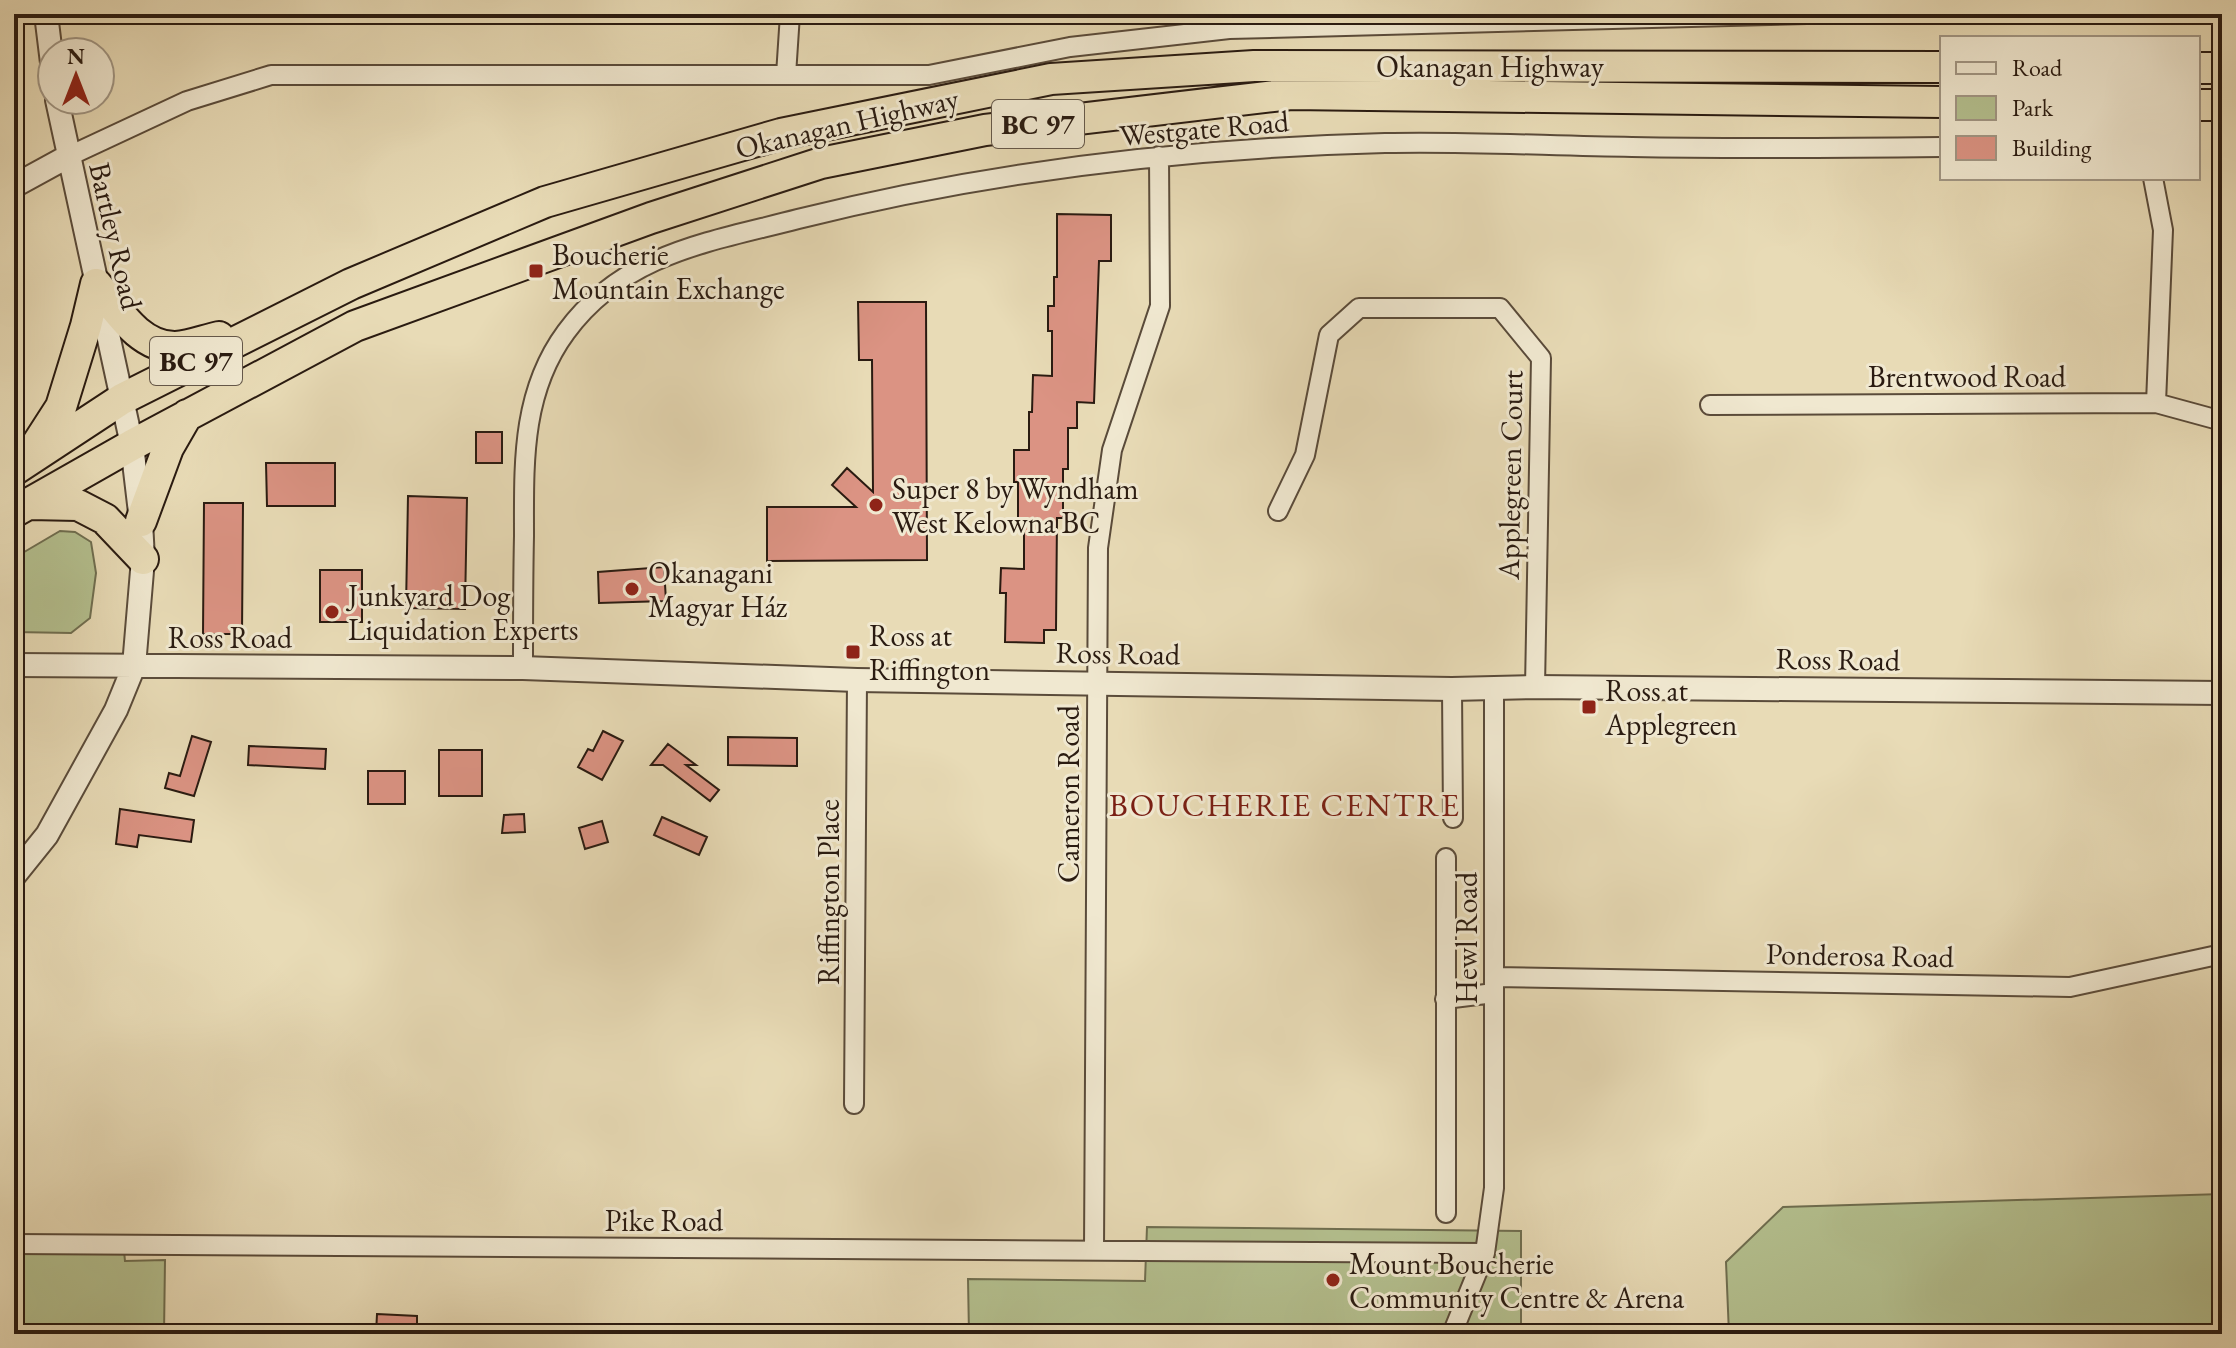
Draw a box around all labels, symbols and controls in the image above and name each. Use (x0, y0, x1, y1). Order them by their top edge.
north arrow (36, 36, 116, 116)
legend (1940, 36, 2200, 180)
text: N (67, 42, 85, 71)
street label: Okanagan Highway (1376, 47, 1605, 86)
text: Road (2012, 52, 2063, 83)
street label: Okanagan Highway (732, 78, 963, 168)
text: Park (2012, 92, 2054, 123)
road number: BC 97 (992, 100, 1084, 148)
street label: Westgate Road (1118, 101, 1291, 155)
text: Building (2012, 132, 2092, 163)
street label: Bartley Road (80, 159, 152, 314)
place label: Boucherie Mountain Exchange (552, 235, 785, 308)
marker: Boucherie Mountain Exchange (527, 262, 545, 280)
road number: BC 97 (150, 337, 242, 385)
street label: Brentwood Road (1868, 357, 2067, 396)
street label: Applegreen Court (1489, 369, 1531, 581)
place label: Super 8 by Wyndham West Kelowna BC (892, 469, 1139, 542)
marker: Super 8 by Wyndham West Kelowna BC (867, 496, 885, 514)
place label: Okanagani Magyar Ház (648, 553, 788, 626)
place label: Junkyard Dog Liquidation Experts (345, 576, 579, 649)
marker: Okanagani Magyar Ház (623, 580, 641, 598)
marker: Junkyard Dog Liquidation Experts (323, 603, 341, 621)
place label: Ross at Riffington (869, 616, 990, 689)
street label: Ross Road (168, 618, 293, 657)
street label: Ross Road (1055, 632, 1181, 674)
street label: Ross Road (1775, 638, 1901, 680)
marker: Ross at Riffington (844, 643, 862, 661)
place label: Ross at Applegreen (1604, 671, 1738, 744)
marker: Ross at Applegreen (1580, 698, 1598, 716)
street label: Cameron Road (1049, 704, 1088, 883)
district label: BOUCHERIE CENTRE (1109, 784, 1461, 826)
street label: Riffington Place (809, 799, 848, 985)
street label: Hewl Road (1447, 871, 1486, 1004)
street label: Ponderosa Road (1766, 934, 1955, 976)
street label: Pike Road (605, 1201, 724, 1240)
place label: Mount Boucherie Community Centre & Arena (1349, 1244, 1684, 1317)
marker: Mount Boucherie Community Centre & Arena (1324, 1271, 1342, 1289)

